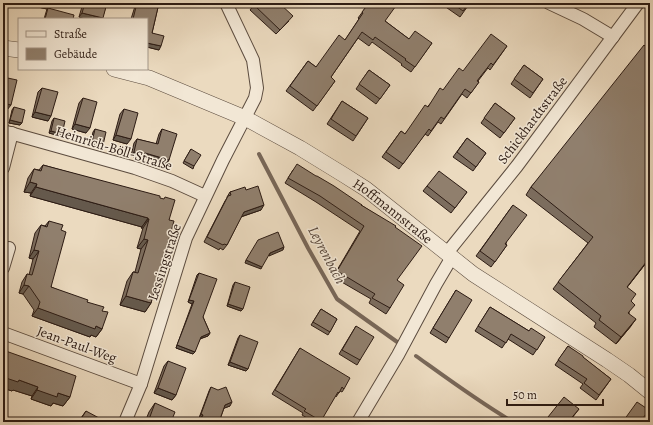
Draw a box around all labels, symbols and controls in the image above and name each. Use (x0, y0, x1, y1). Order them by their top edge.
legend (18, 18, 148, 70)
text: Straße (54, 26, 87, 42)
text: Gebäude (54, 46, 97, 62)
street label: Schickhardtstraße (493, 73, 572, 168)
street label: Heinrich-Böll-Straße (53, 122, 175, 175)
street label: Hoffmannstraße (349, 174, 436, 248)
street label: Lessingstraße (143, 221, 186, 303)
water label: Leyrenbach (303, 222, 351, 288)
street label: Jean-Paul-Weg (34, 321, 119, 368)
scale bar (507, 381, 603, 407)
text: 50 m (513, 387, 537, 403)

